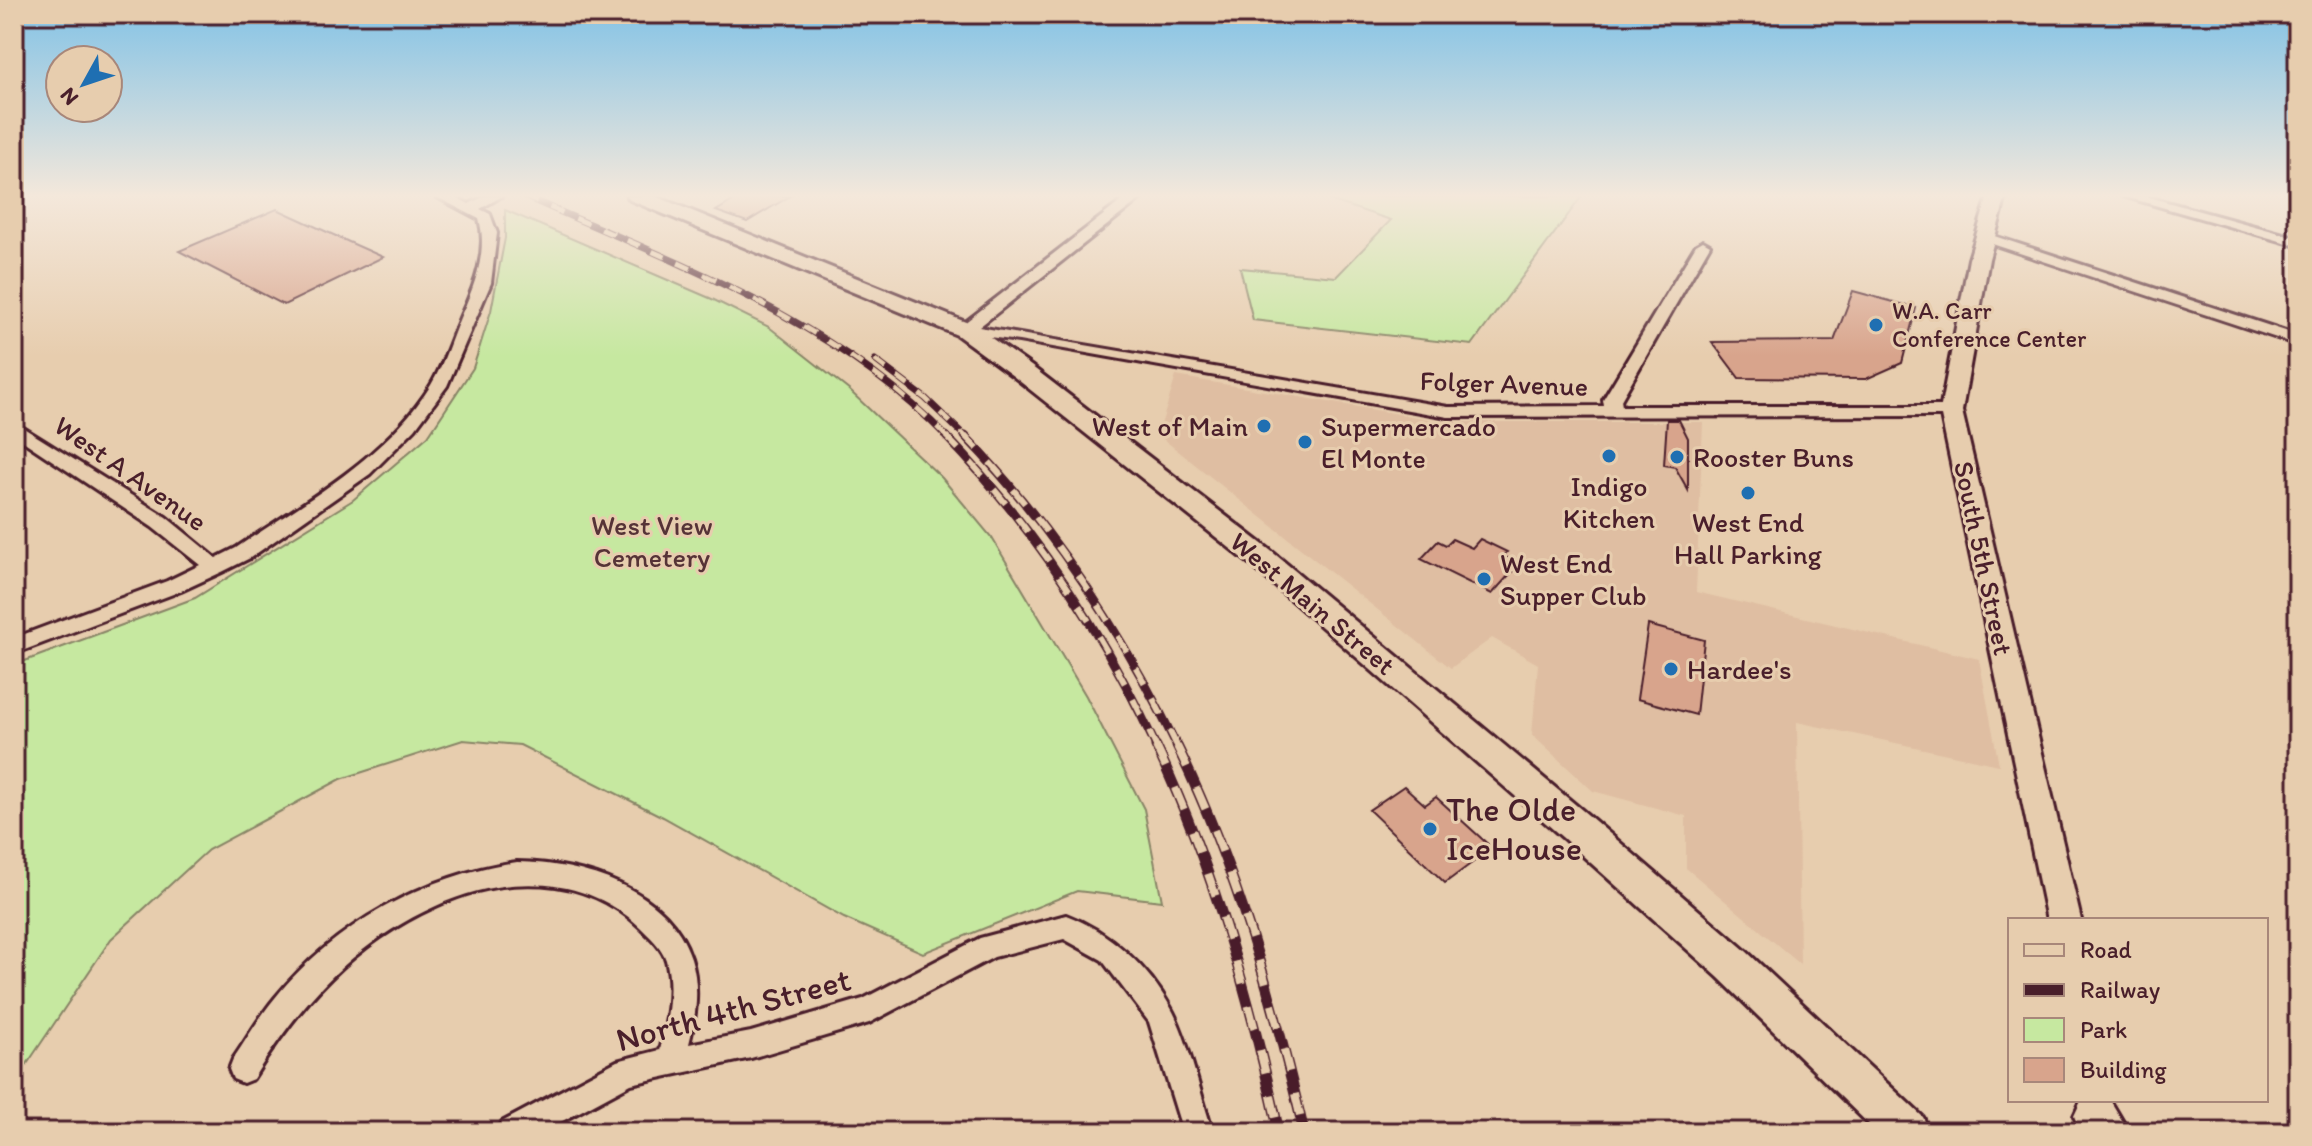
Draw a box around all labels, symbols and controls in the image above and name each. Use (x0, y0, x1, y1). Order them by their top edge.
north arrow (44, 44, 124, 124)
text: N (54, 82, 84, 111)
place label: W.A. Carr Conference Center (1892, 296, 2086, 353)
marker: W.A. Carr Conference Center (1867, 316, 1885, 334)
street label: Folger Avenue (1419, 363, 1589, 403)
street label: West A Avenue (48, 408, 214, 538)
place label: West of Main (1092, 409, 1248, 443)
place label: Supermercado El Monte (1321, 409, 1496, 475)
marker: West of Main (1255, 417, 1273, 435)
marker: Supermercado El Monte (1296, 433, 1314, 451)
place label: Rooster Buns (1693, 440, 1854, 474)
marker: Indigo Kitchen (1600, 447, 1618, 465)
marker: Rooster Buns (1668, 448, 1686, 466)
street label: South 5th Street (1947, 458, 2021, 658)
place label: Indigo Kitchen (1563, 469, 1655, 535)
marker: West End Hall Parking (1739, 484, 1757, 502)
place label: West End Hall Parking (1674, 505, 1823, 571)
park label: West View Cemetery (591, 508, 713, 574)
street label: West Main Street (1223, 524, 1403, 682)
place label: West End Supper Club (1500, 546, 1647, 612)
marker: West End Supper Club (1475, 570, 1493, 588)
place label: Hardee's (1687, 652, 1792, 686)
marker: Hardee's (1662, 660, 1680, 678)
place label: The Olde IceHouse (1446, 789, 1582, 869)
marker: The Olde IceHouse (1421, 820, 1439, 838)
legend (2008, 918, 2268, 1102)
text: Road (2080, 935, 2132, 964)
street label: North 4th Street (611, 958, 855, 1060)
text: Railway (2080, 975, 2161, 1004)
text: Park (2080, 1015, 2127, 1044)
text: Building (2080, 1055, 2167, 1084)

